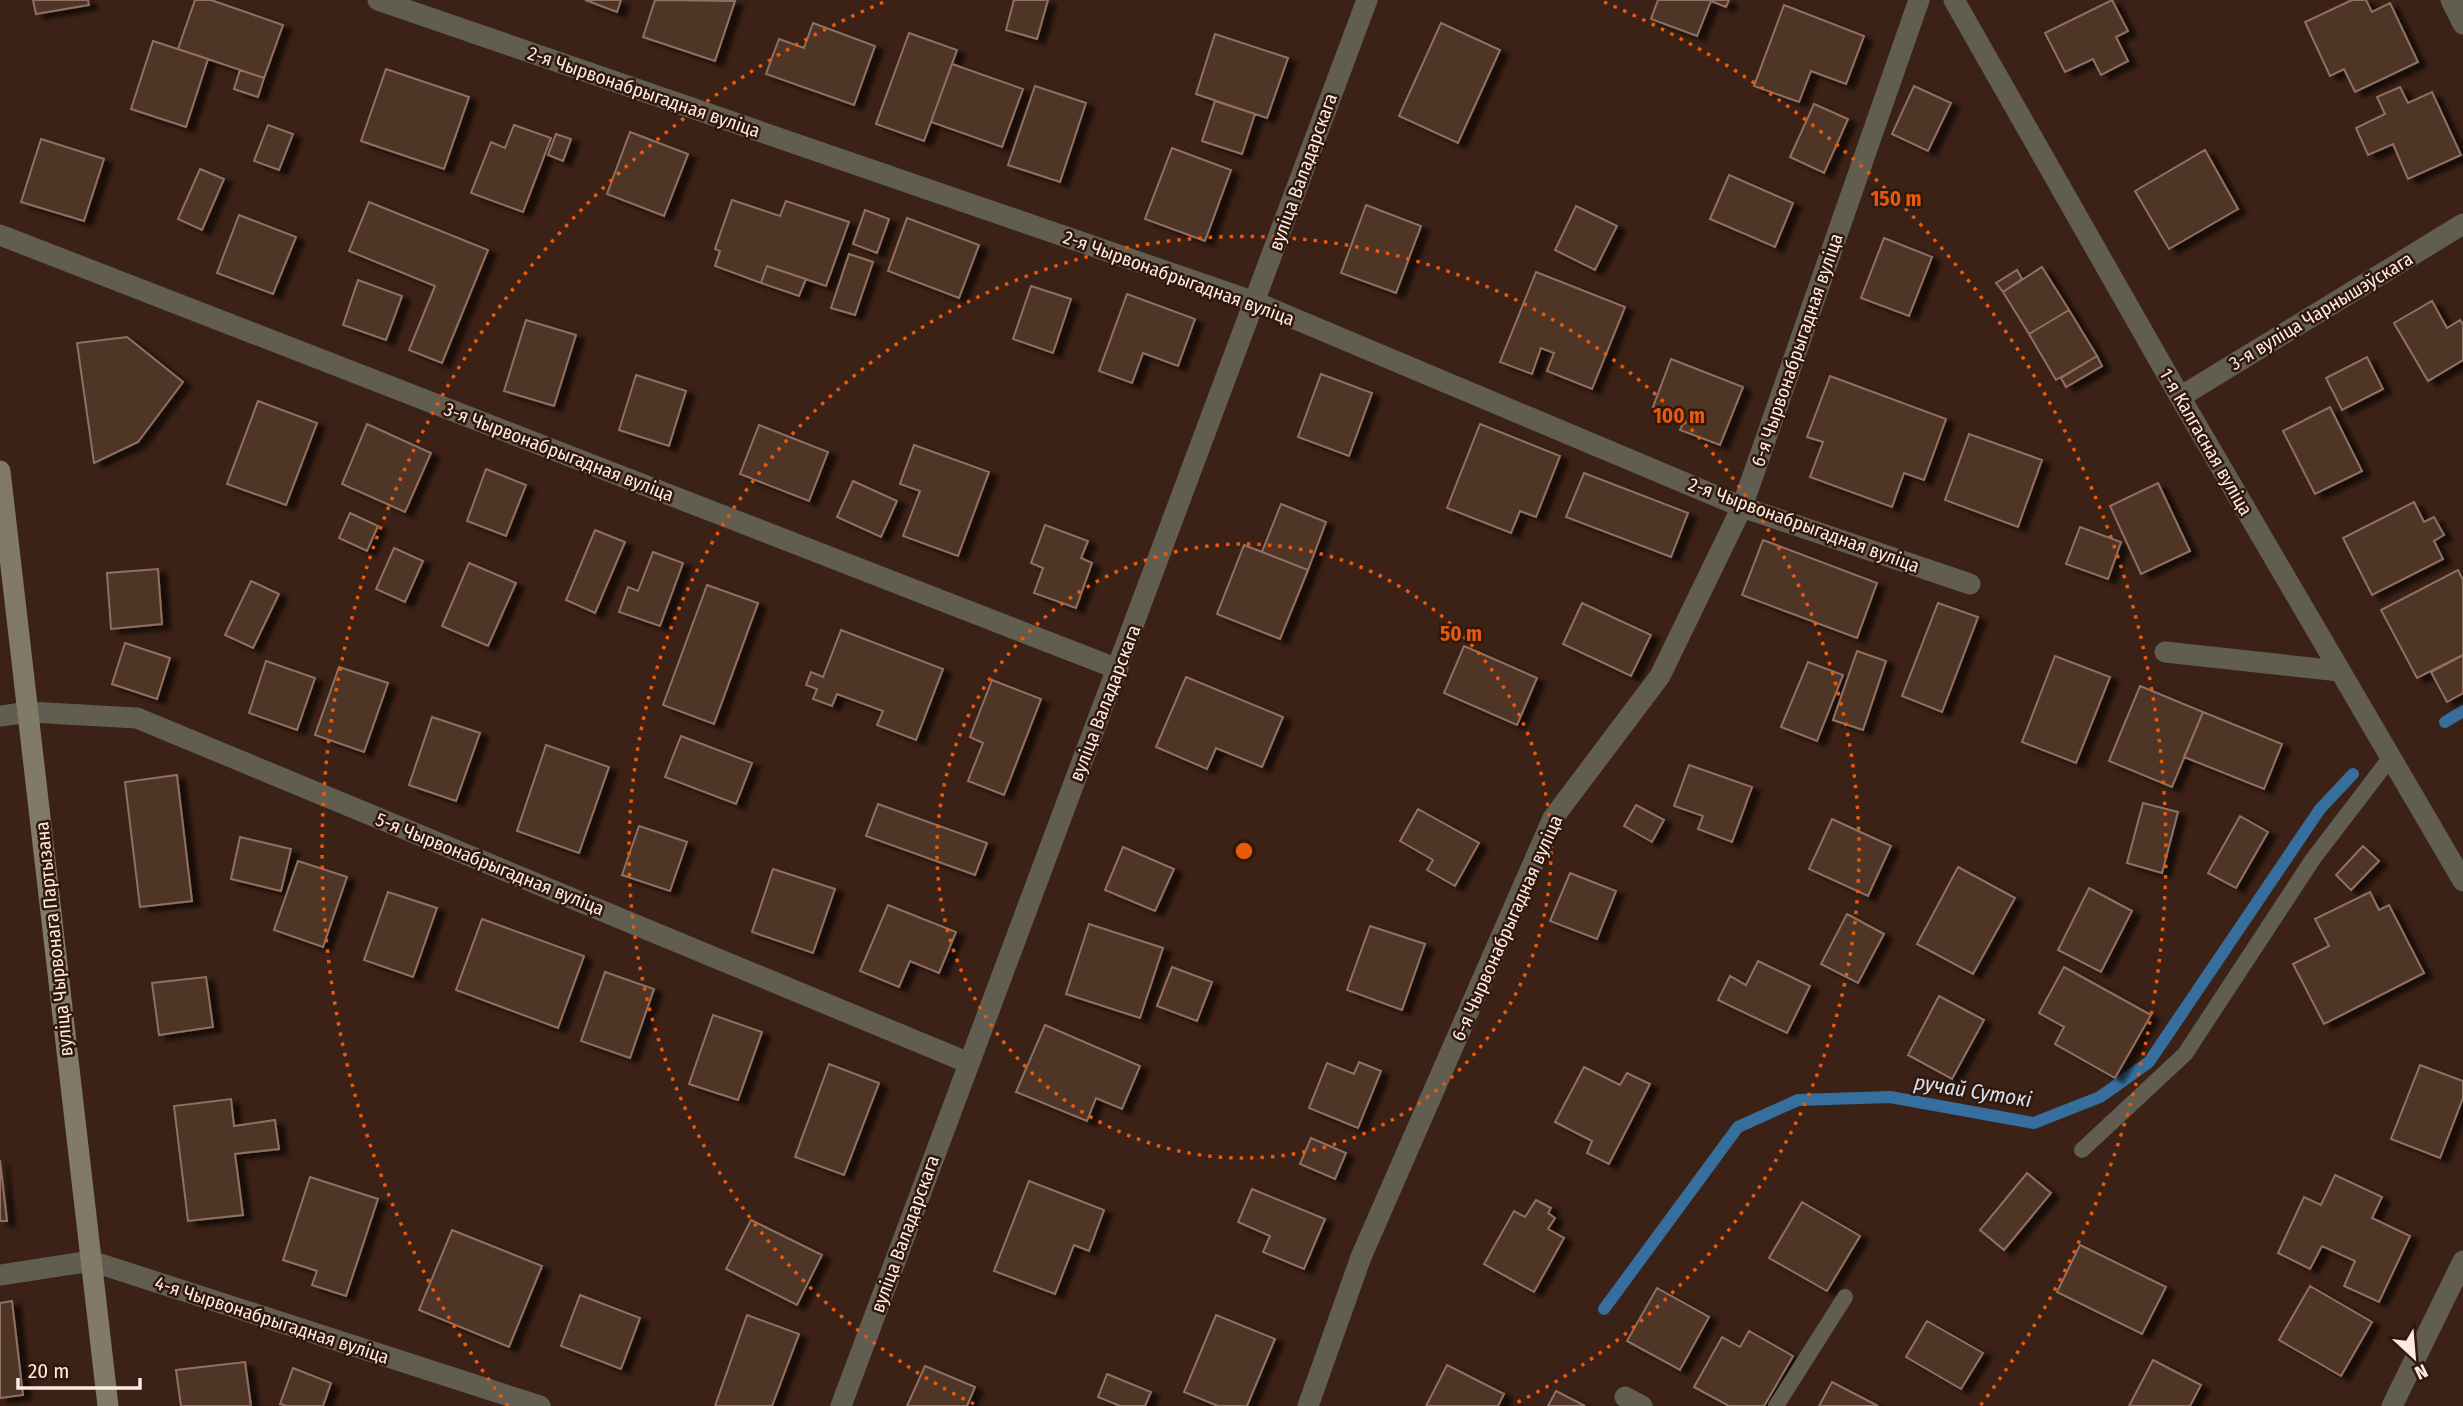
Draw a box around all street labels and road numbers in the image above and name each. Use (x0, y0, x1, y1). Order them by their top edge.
street label: 2-я Чырвонабрыгадная вуліца (525, 41, 763, 143)
street label: вуліца Валадарскага (1264, 90, 1342, 254)
street label: 2-я Чырвонабрыгадная вуліца (1060, 225, 1298, 331)
street label: 6-я Чырвонабрыгадная вуліца (1746, 230, 1848, 470)
street label: 3-я вуліца Чарнышэўскага (2225, 247, 2417, 375)
street label: 1-я Калгасная вуліца (2155, 364, 2257, 520)
street label: 3-я Чырвонабрыгадная вуліца (441, 398, 677, 506)
street label: 2-я Чырвонабрыгадная вуліца (1685, 472, 1923, 578)
street label: вуліца Валадарскага (1065, 622, 1145, 784)
street label: 5-я Чырвонабрыгадная вуліца (372, 808, 608, 920)
street label: 6-я Чырвонабрыгадная вуліца (1447, 811, 1567, 1045)
street label: вуліца Чырвонага Партызана (30, 820, 78, 1058)
street label: вуліца Валадарскага (866, 1152, 944, 1316)
street label: 4-я Чырвонабрыгадная вуліца (152, 1271, 392, 1369)

